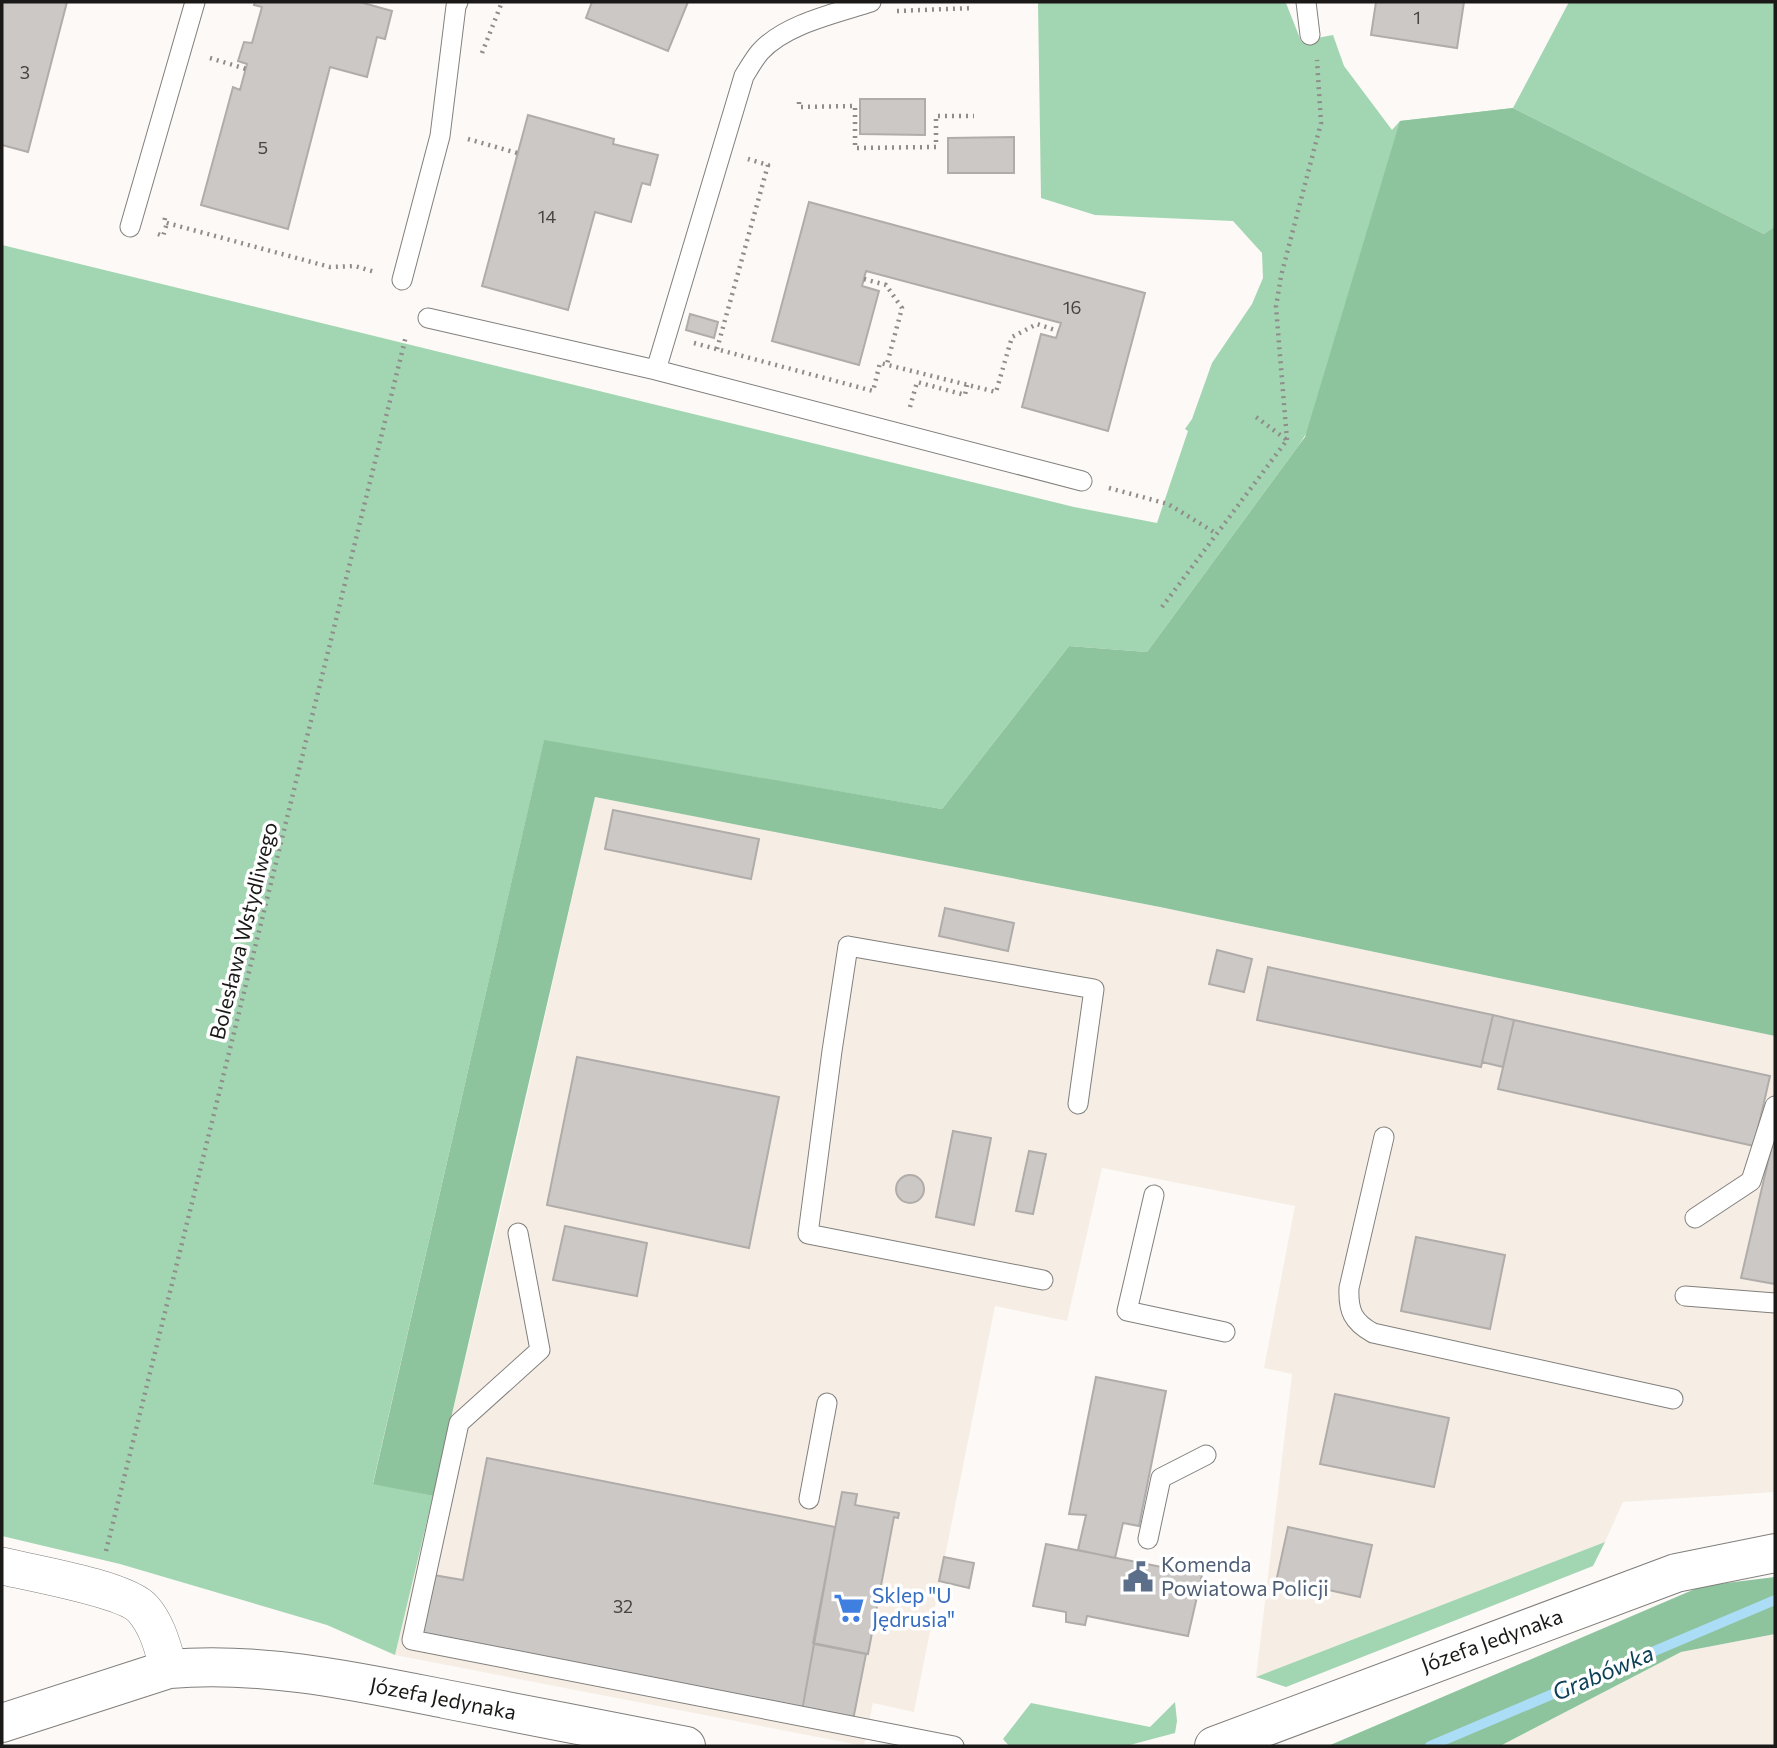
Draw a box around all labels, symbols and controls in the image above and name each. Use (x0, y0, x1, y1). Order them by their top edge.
house number: 1 (1413, 6, 1421, 28)
house number: 3 (20, 61, 30, 83)
house number: 5 (258, 136, 268, 158)
house number: 14 (538, 205, 556, 227)
house number: 16 (1063, 296, 1081, 318)
street label: Bolesława Wstydliwego (203, 819, 282, 1042)
place label: Komenda Powiatowa Policji (1161, 1551, 1329, 1600)
public building icon: Komenda Powiatowa Policji (1121, 1560, 1155, 1594)
place label: Sklep "U Jędrusia" (872, 1582, 955, 1631)
supermarket icon: Sklep "U Jędrusia" (832, 1591, 866, 1625)
house number: 32 (613, 1595, 633, 1617)
street label: Józefa Jedynaka (1417, 1602, 1566, 1677)
water label: Grabówka (1548, 1638, 1657, 1706)
street label: Józefa Jedynaka (368, 1671, 519, 1724)

